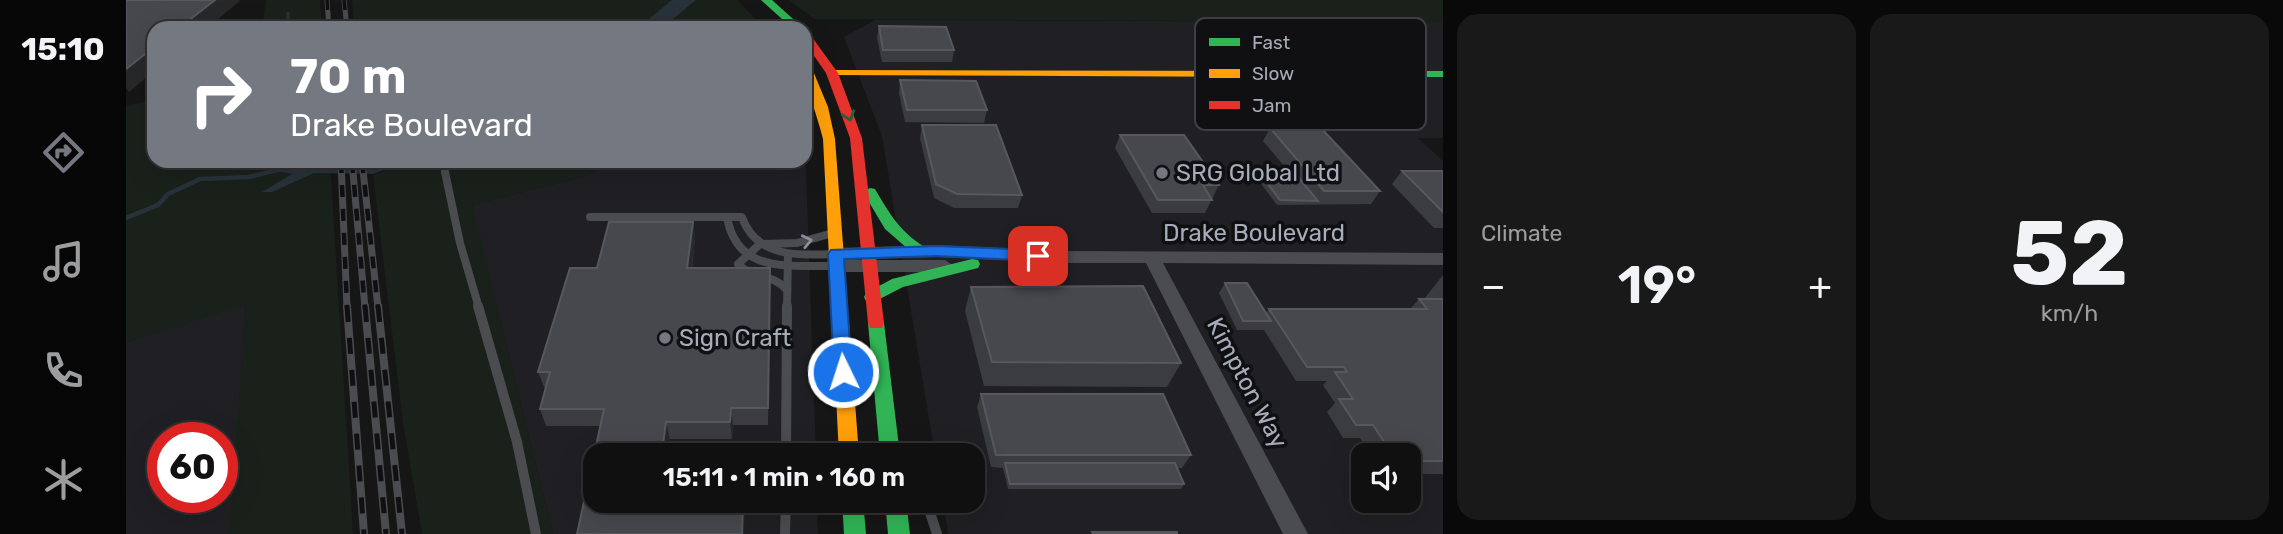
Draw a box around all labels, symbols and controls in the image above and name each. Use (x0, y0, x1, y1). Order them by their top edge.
legend (1195, 18, 1426, 130)
text: 15:10 (21, 30, 105, 68)
text: Fast (1252, 31, 1291, 54)
text: 70 m (290, 47, 407, 105)
icon: right (175, 49, 266, 140)
text: Slow (1252, 62, 1294, 85)
text: Jam (1252, 94, 1291, 117)
text: Drake Boulevard (290, 106, 533, 144)
one-way arrow (841, 109, 855, 121)
icon: directions (39, 128, 88, 177)
place label: SRG Global Ltd (1176, 159, 1340, 187)
marker: SRG Global Ltd (1154, 165, 1170, 181)
text: 52 (2011, 199, 2128, 307)
street label: Drake Boulevard (1163, 219, 1345, 247)
text: Climate (1481, 219, 1562, 247)
pin (1008, 226, 1068, 286)
one-way arrow (801, 235, 813, 250)
icon: music (39, 237, 88, 286)
icon: arrive (1019, 237, 1057, 275)
text: 19° (1618, 254, 1696, 316)
text: − (1481, 263, 1506, 309)
text: + (1808, 263, 1832, 309)
text: km/h (2041, 299, 2098, 327)
street label: Kimpton Way (1201, 313, 1293, 453)
place label: Sign Craft (679, 324, 791, 352)
marker: Sign Craft (657, 330, 673, 346)
position arrow (806, 335, 880, 409)
icon: phone (39, 346, 88, 395)
speed limit sign: 60 (147, 422, 238, 513)
map controls (1351, 443, 1421, 513)
button: sound (1351, 443, 1421, 513)
icon: climate (39, 455, 88, 504)
text: 15:11 · 1 min · 160 m (663, 462, 905, 493)

